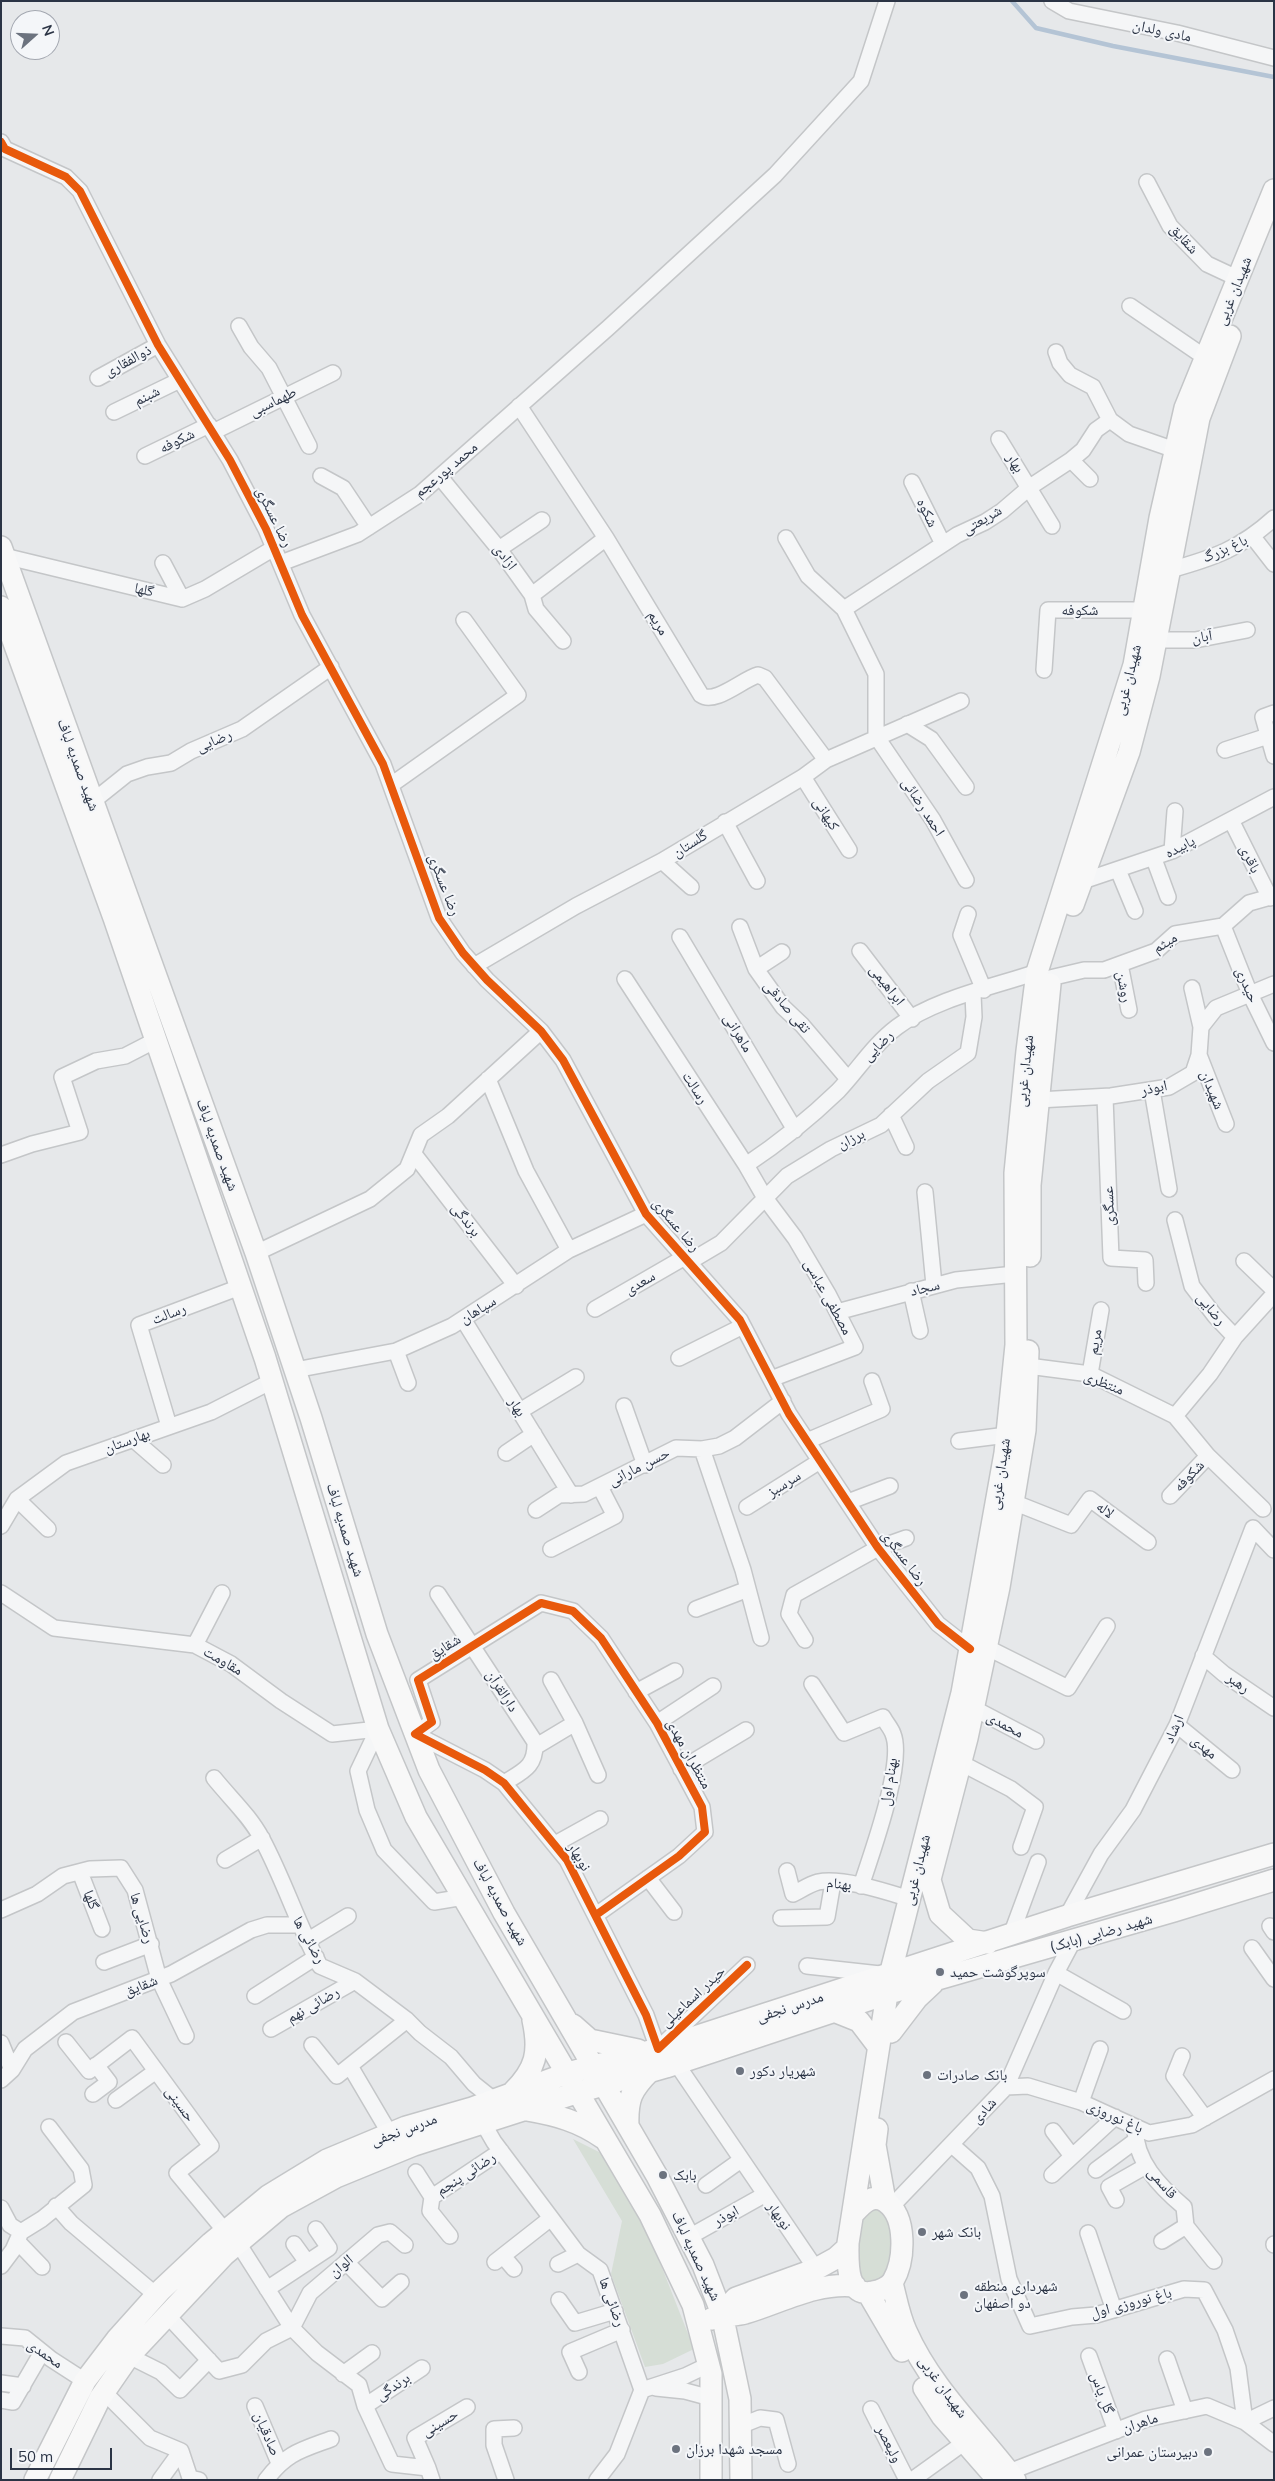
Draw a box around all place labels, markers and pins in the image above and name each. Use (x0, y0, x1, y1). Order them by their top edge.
place label: سوپرگوشت حمید (950, 1963, 1046, 1981)
marker: سوپرگوشت حمید (934, 1966, 946, 1978)
place label: شهریار دکور (750, 2062, 816, 2080)
marker: شهریار دکور (734, 2065, 746, 2077)
place label: بانک صادرات (937, 2066, 1007, 2084)
marker: بانک صادرات (921, 2069, 933, 2081)
place label: بابک (673, 2166, 697, 2184)
marker: بابک (657, 2169, 669, 2181)
place label: بانک شهر (932, 2223, 981, 2241)
marker: بانک شهر (916, 2226, 928, 2238)
place label: شهرداری منطقه دو اصفهان (974, 2277, 1058, 2312)
marker: شهرداری منطقه دو اصفهان (958, 2289, 970, 2301)
place label: مسجد شهدا برزان (686, 2440, 782, 2458)
marker: مسجد شهدا برزان (670, 2443, 682, 2455)
place label: دبیرستان عمرانی (1107, 2443, 1198, 2461)
marker: دبیرستان عمرانی (1202, 2446, 1214, 2458)

